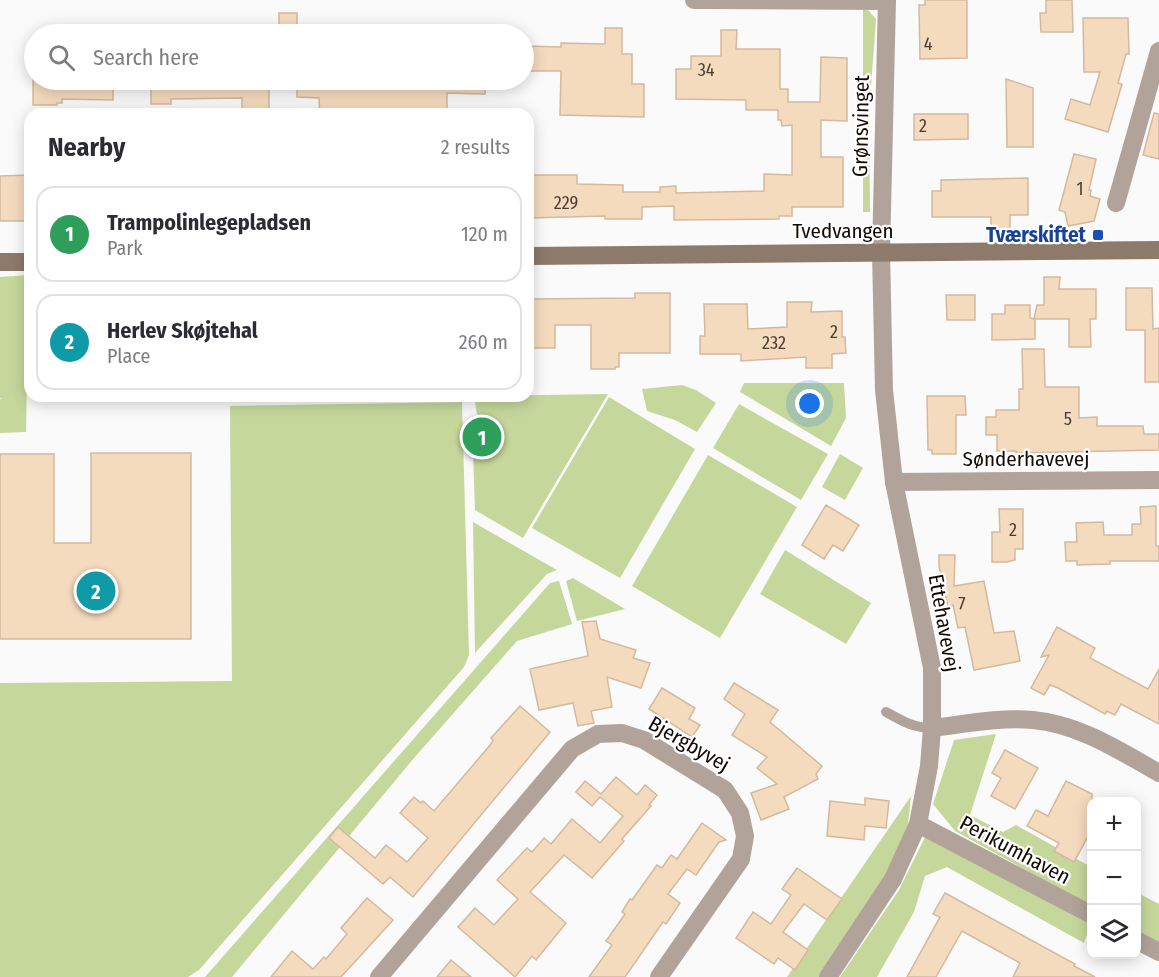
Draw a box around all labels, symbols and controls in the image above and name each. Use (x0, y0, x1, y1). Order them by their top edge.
search box (24, 24, 534, 90)
house number: 4 (924, 33, 933, 55)
icon: search (45, 41, 78, 74)
text: Search here (93, 44, 199, 71)
house number: 34 (698, 59, 715, 81)
street label: Grønsvinget (847, 75, 875, 177)
house number: 2 (919, 115, 927, 137)
text: Nearby (48, 132, 125, 163)
text: 2 results (441, 135, 510, 159)
house number: 1 (1076, 178, 1084, 200)
house number: 229 (554, 192, 578, 214)
text: Trampolinlegepladsen (107, 209, 311, 236)
street label: Tvedvangen (792, 218, 894, 244)
text: 1 (65, 222, 74, 246)
text: 120 m (461, 222, 508, 246)
place label: Tværskiftet (986, 222, 1087, 248)
marker: Tværskiftet (1091, 228, 1105, 242)
text: Park (107, 236, 143, 260)
text: Herlev Skøjtehal (107, 317, 258, 344)
house number: 2 (830, 321, 838, 343)
text: 2 (65, 330, 74, 354)
text: 260 m (459, 330, 508, 354)
house number: 232 (762, 332, 786, 354)
text: Place (107, 344, 150, 368)
your location (795, 389, 824, 418)
house number: 5 (1064, 408, 1072, 430)
pin: 1 (462, 414, 502, 460)
street label: Sønderhavevej (962, 446, 1090, 472)
house number: 2 (1009, 519, 1017, 541)
pin: 2 (76, 568, 116, 614)
street label: Ettehavevej (923, 572, 965, 674)
house number: 7 (958, 593, 966, 615)
street label: Bjergbyvej (644, 710, 734, 778)
map controls (1087, 797, 1141, 959)
button: + (1087, 797, 1141, 851)
street label: Perikumhaven (955, 810, 1075, 890)
button: − (1087, 851, 1141, 905)
button: layers (1087, 905, 1141, 959)

